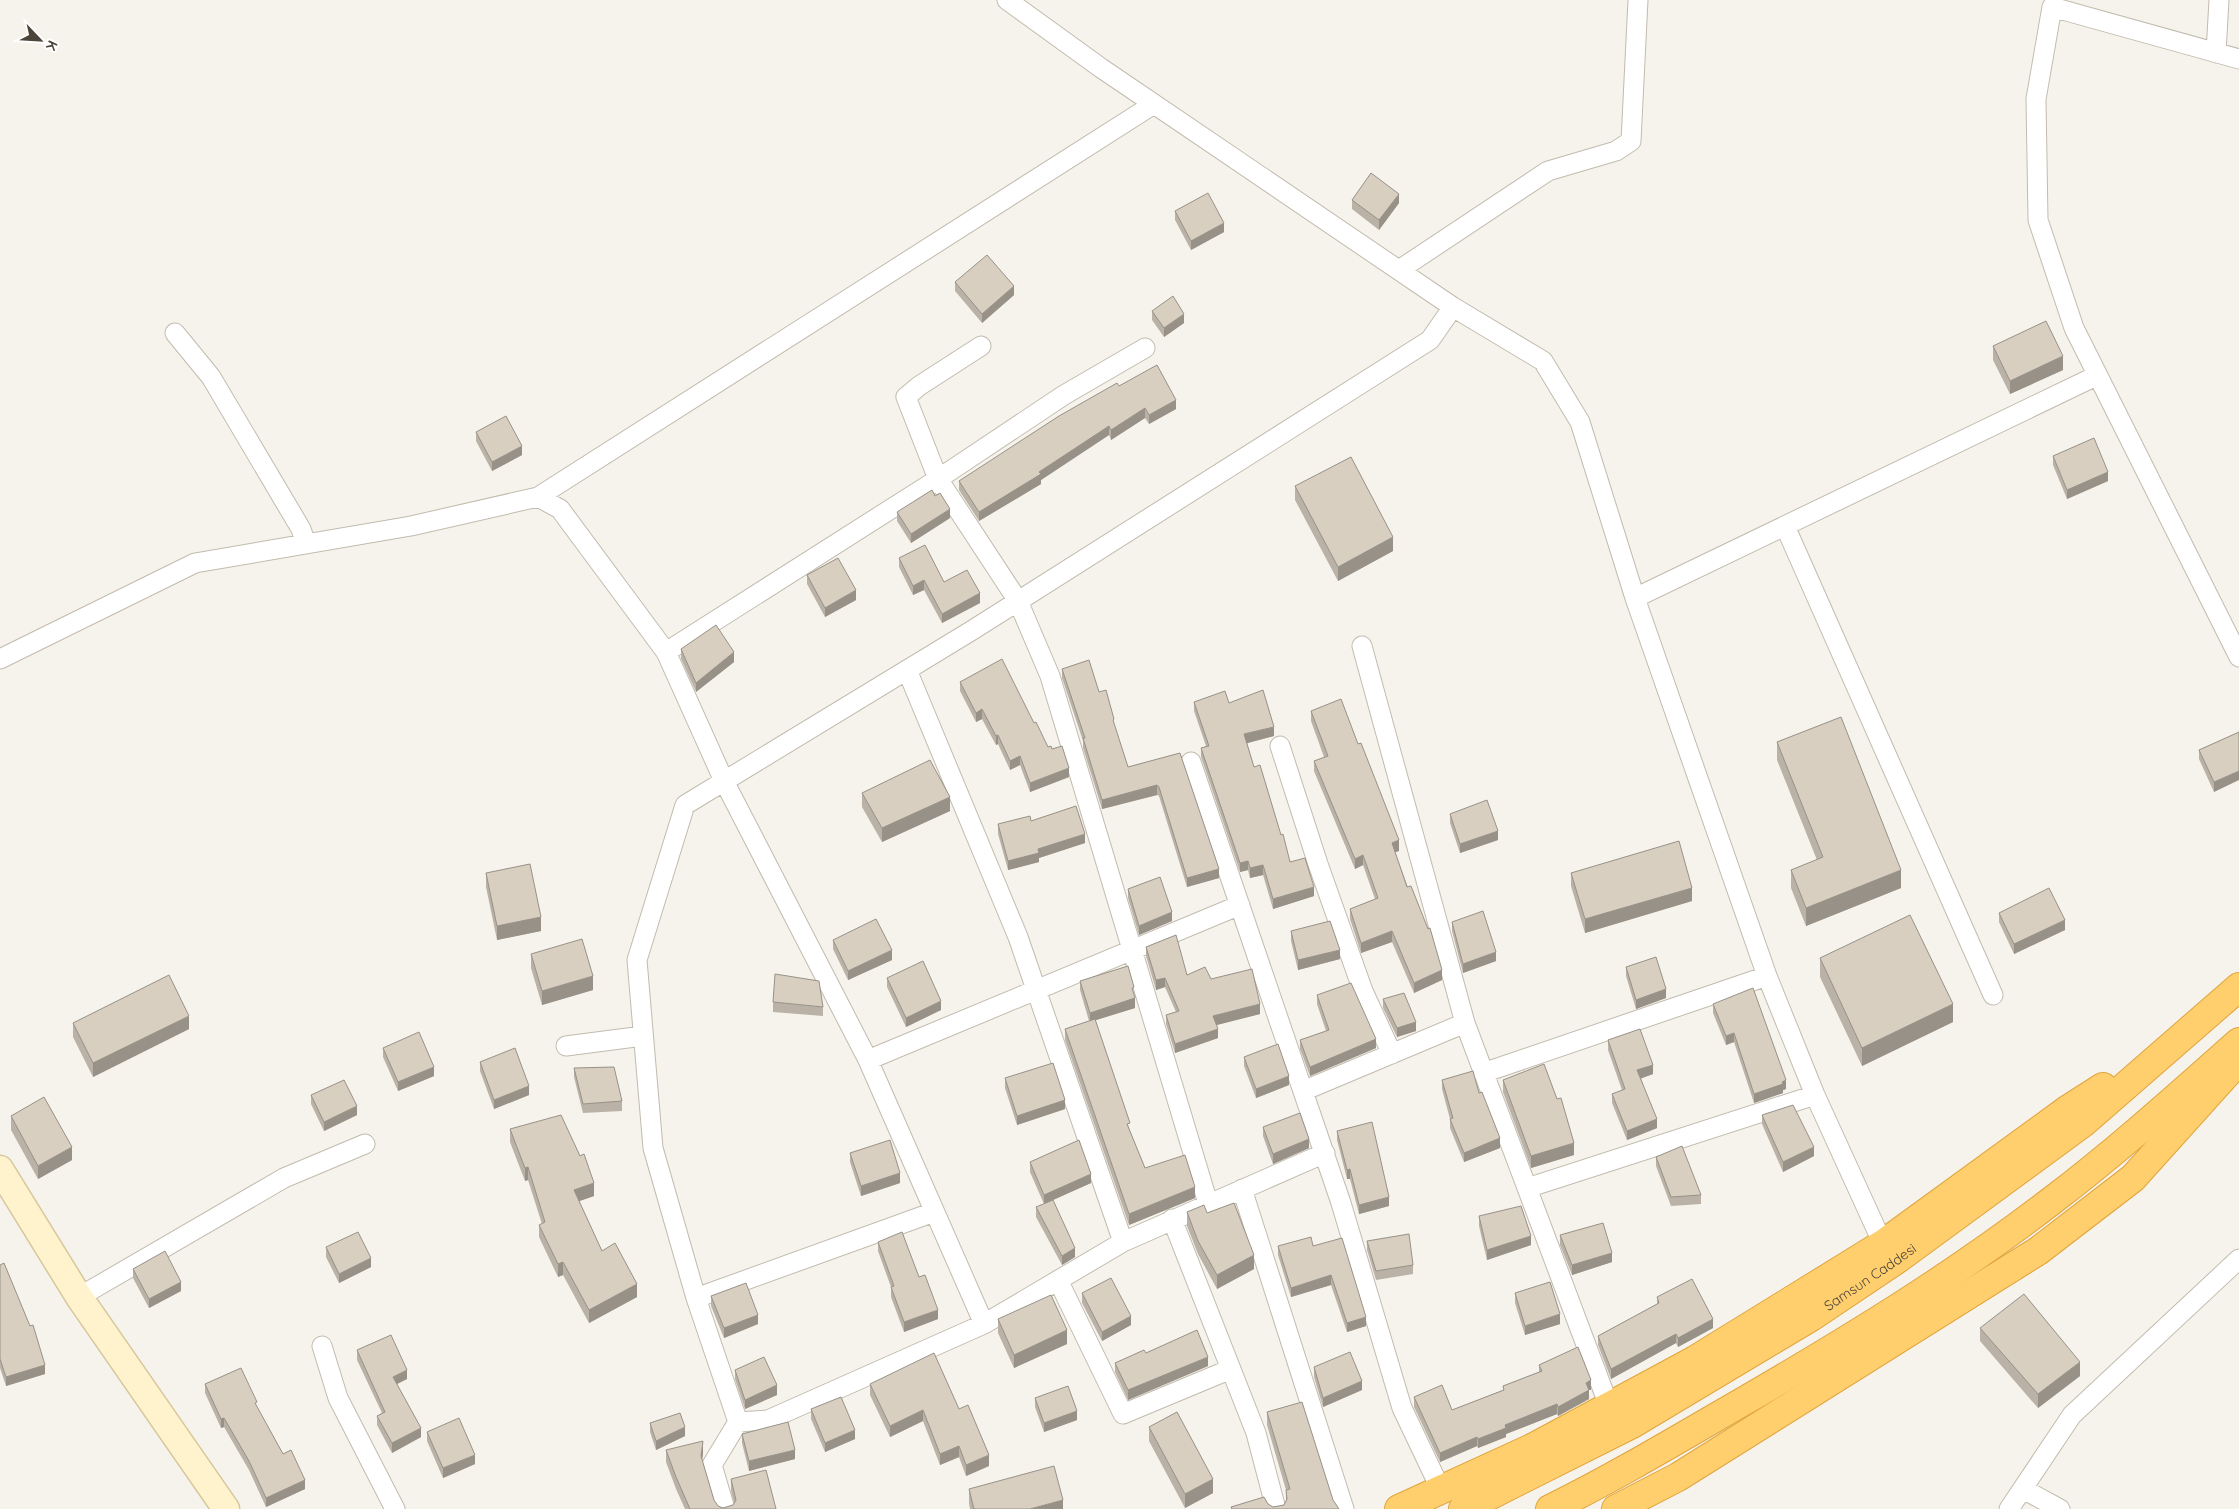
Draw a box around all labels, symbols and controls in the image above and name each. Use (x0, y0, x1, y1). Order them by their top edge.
north arrow (15, 15, 65, 65)
text: K (42, 38, 62, 53)
street label: Samsun Caddesi (1820, 1239, 1920, 1315)

